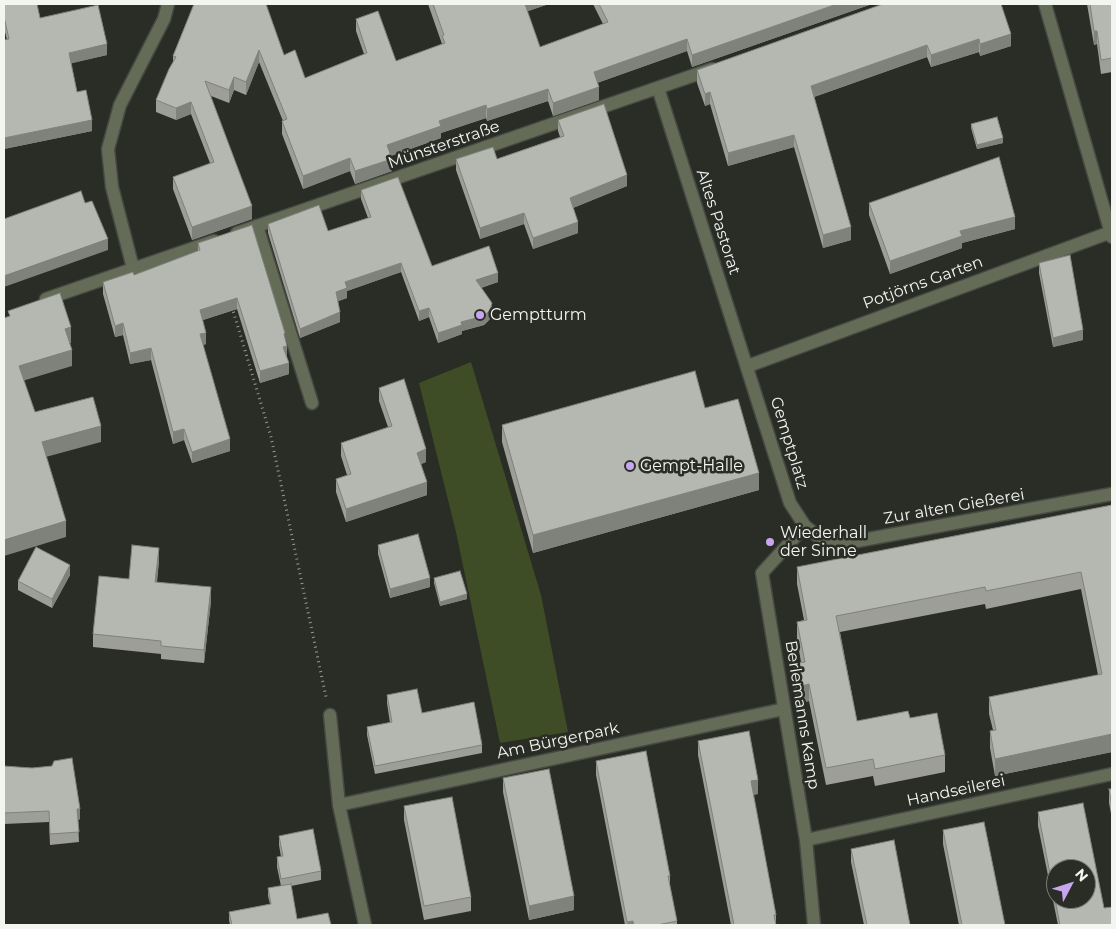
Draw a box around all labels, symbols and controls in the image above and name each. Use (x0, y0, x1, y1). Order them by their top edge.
street label: Münsterstraße (386, 117, 502, 173)
street label: Altes Pastorat (692, 167, 744, 277)
street label: Potjörns Garten (860, 252, 986, 314)
place label: Gemptturm (490, 305, 587, 325)
marker: Gemptturm (474, 309, 486, 321)
street label: Gemptplatz (766, 394, 812, 492)
place label: Gempt-Halle (640, 456, 743, 476)
marker: Gempt-Halle (624, 460, 636, 472)
street label: Zur alten Gießerei (882, 485, 1026, 529)
place label: Wiederhall der Sinne (780, 523, 867, 561)
marker: Wiederhall der Sinne (764, 536, 776, 548)
street label: Berlemanns Kamp (781, 639, 823, 791)
street label: Am Bürgerpark (495, 719, 621, 763)
street label: Handseilerei (905, 771, 1007, 811)
north arrow (1046, 859, 1096, 909)
text: N (1071, 865, 1092, 885)

